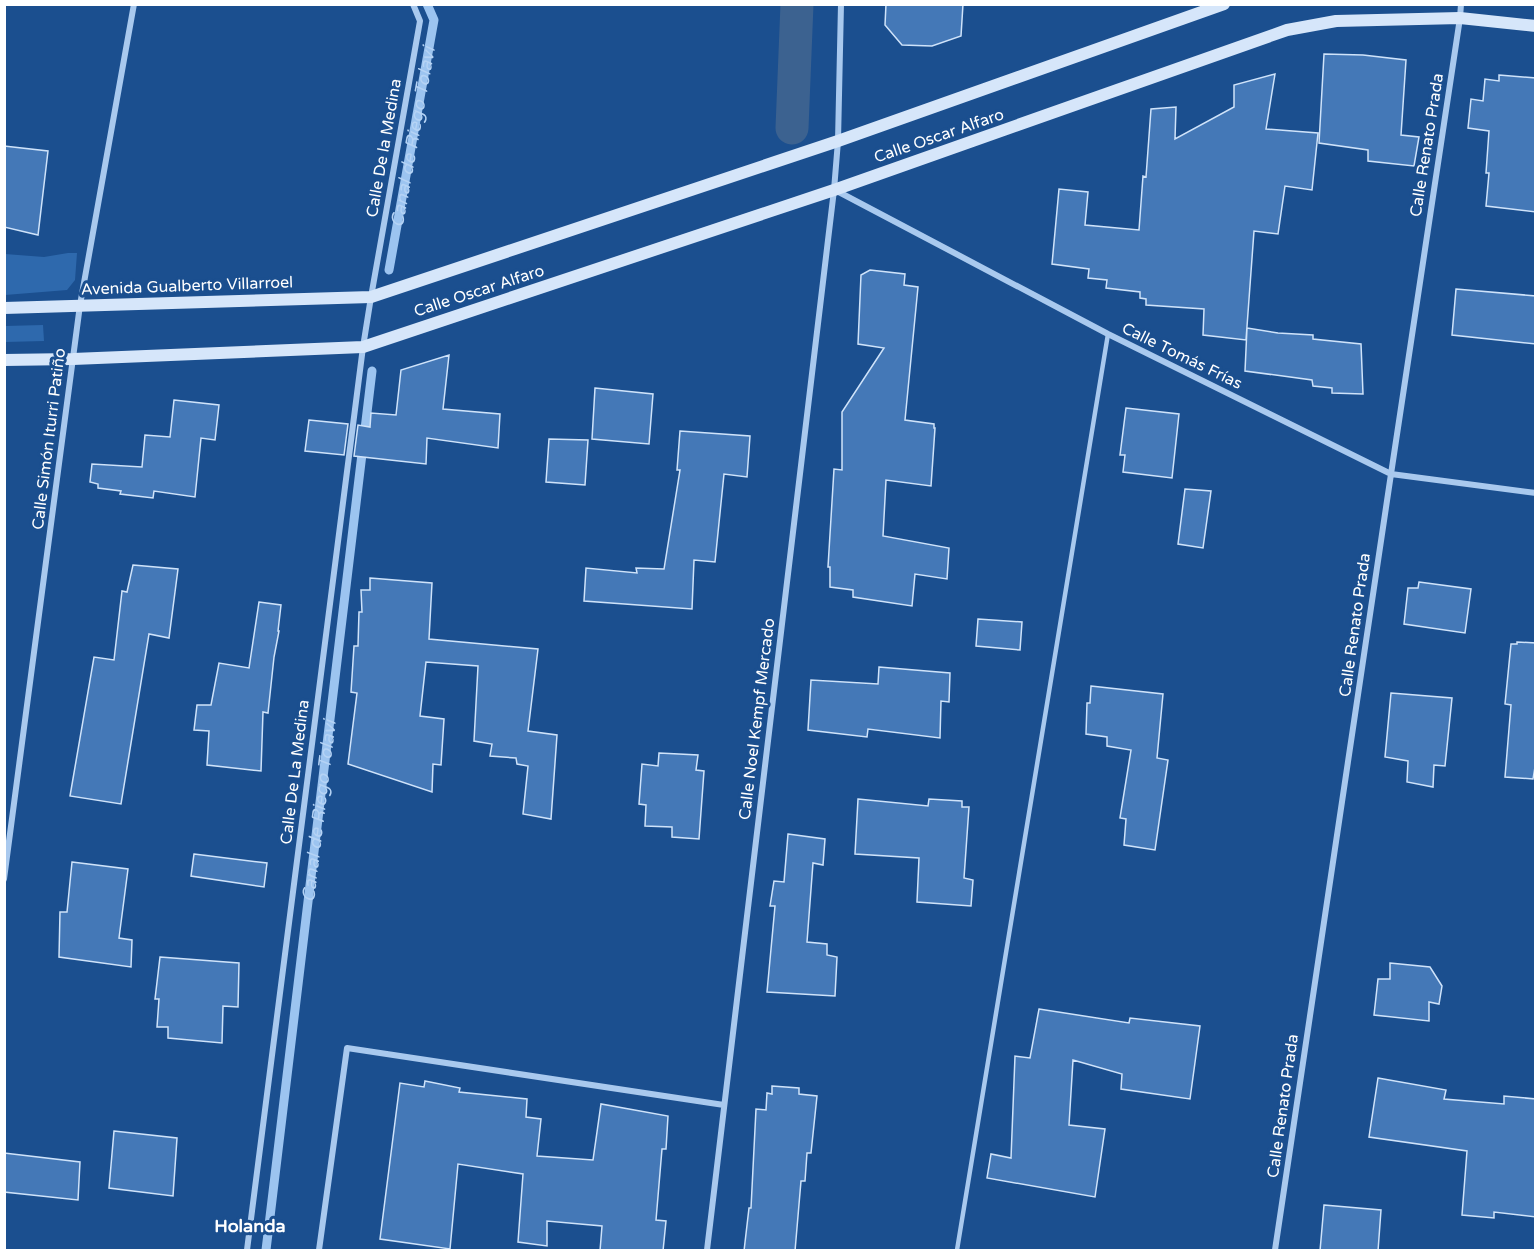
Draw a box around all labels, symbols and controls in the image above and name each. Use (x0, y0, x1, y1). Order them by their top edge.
water label: Canal de Riego Tolavi (386, 43, 440, 229)
street label: Calle Renato Prada (1406, 72, 1448, 218)
street label: Calle De la Medina (362, 77, 406, 219)
street label: Calle Oscar Alfaro (871, 104, 1007, 168)
street label: Calle Oscar Alfaro (411, 260, 547, 322)
street label: Avenida Gualberto Villarroel (80, 272, 294, 300)
street label: Calle Tomás Frías (1119, 318, 1245, 394)
street label: Calle Simón Iturri Patiño (28, 347, 70, 531)
street label: Calle Renato Prada (1335, 552, 1375, 698)
street label: Calle Noel Kempf Mercado (735, 617, 779, 821)
street label: Calle De La Medina (276, 698, 314, 846)
water label: Canal de Riego Tolavi (297, 717, 341, 903)
street label: Calle Renato Prada (1263, 1033, 1303, 1179)
district label: Holanda (214, 1215, 286, 1237)

